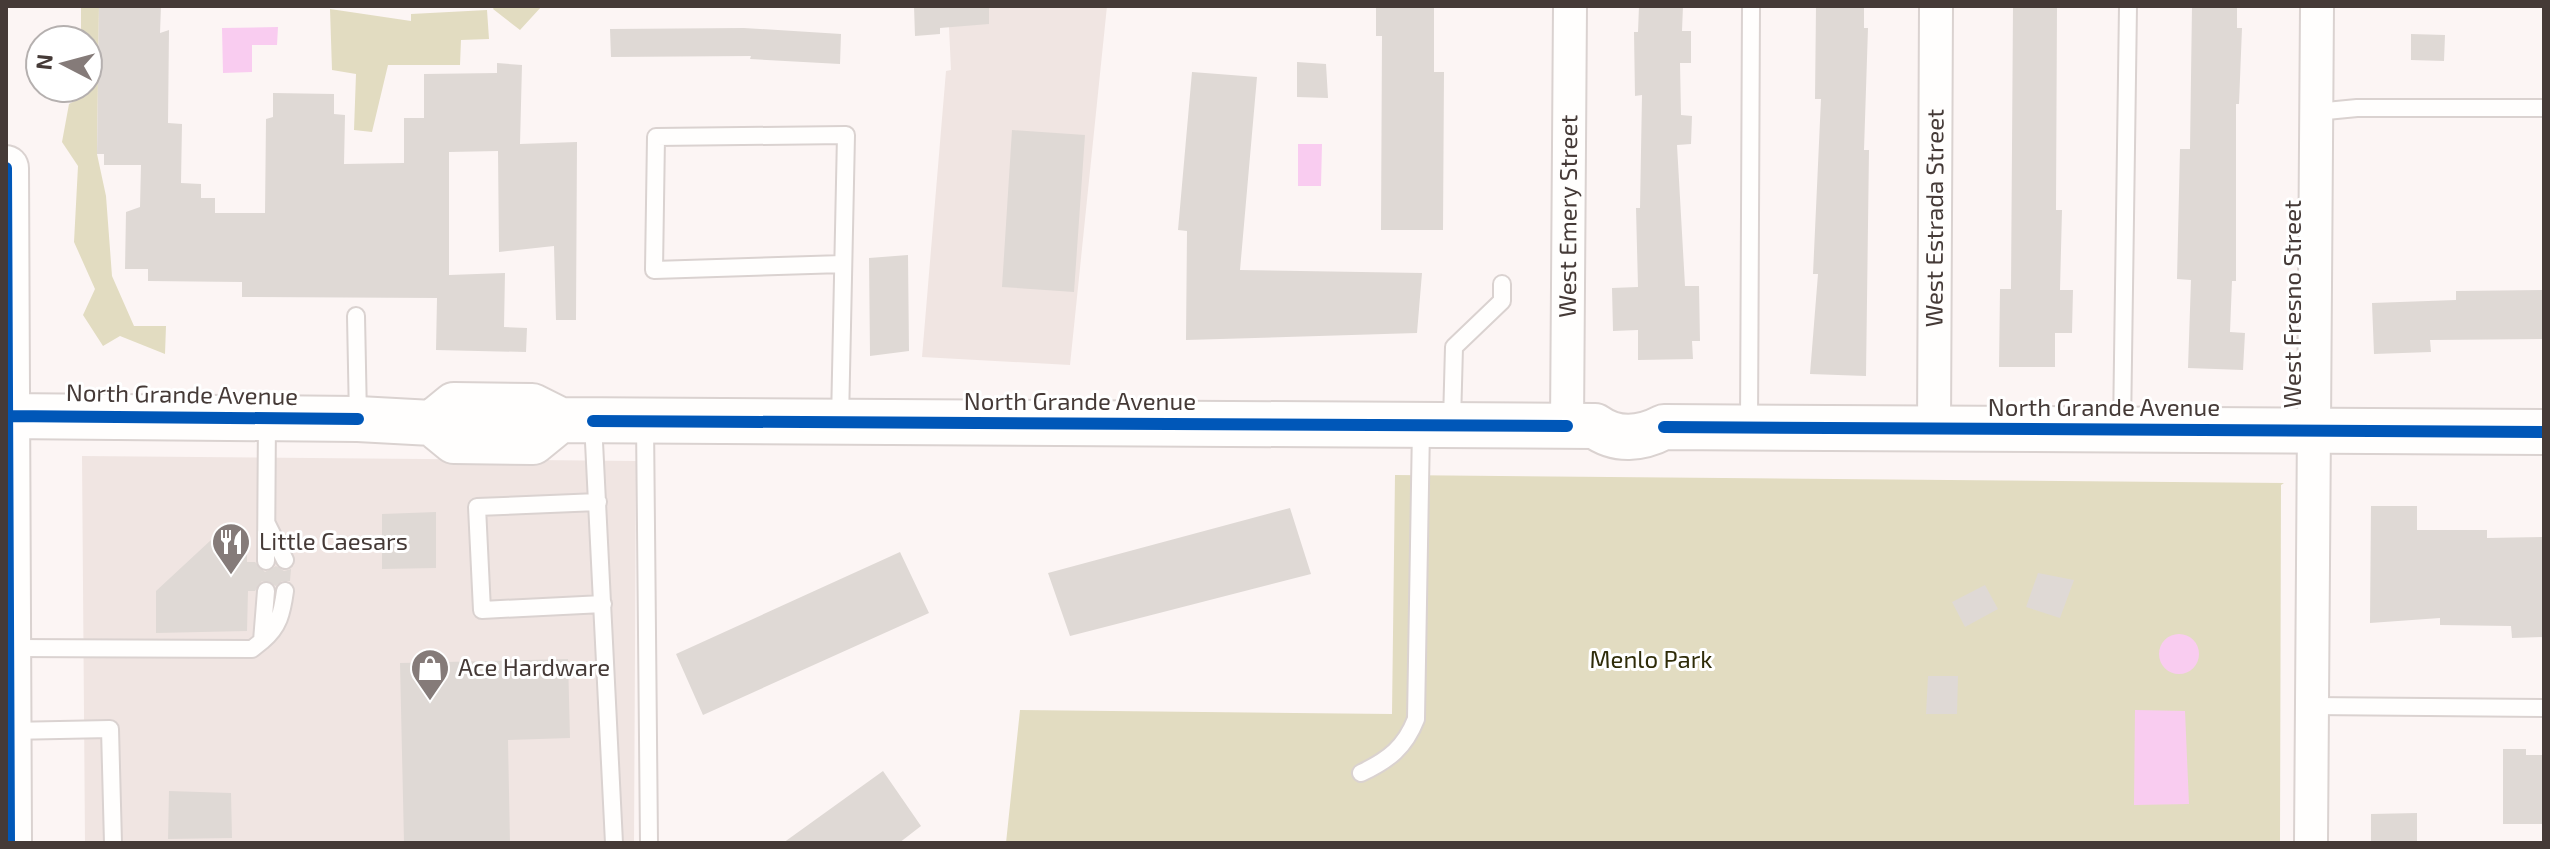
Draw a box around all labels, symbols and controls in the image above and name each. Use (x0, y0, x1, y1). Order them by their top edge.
north arrow (24, 24, 104, 104)
text: N (29, 53, 57, 71)
street label: West Estrada Street (1918, 109, 1949, 327)
street label: West Emery Street (1552, 114, 1582, 318)
street label: West Fresno Street (2277, 200, 2306, 408)
street label: North Grande Avenue (66, 377, 298, 410)
street label: North Grande Avenue (964, 386, 1196, 415)
street label: North Grande Avenue (1988, 392, 2220, 421)
restaurant icon: Little Caesars (210, 521, 252, 576)
place label: Little Caesars (259, 526, 408, 555)
park label: Menlo Park (1589, 644, 1713, 673)
shop icon: Ace Hardware (409, 647, 451, 702)
place label: Ace Hardware (458, 652, 610, 681)

